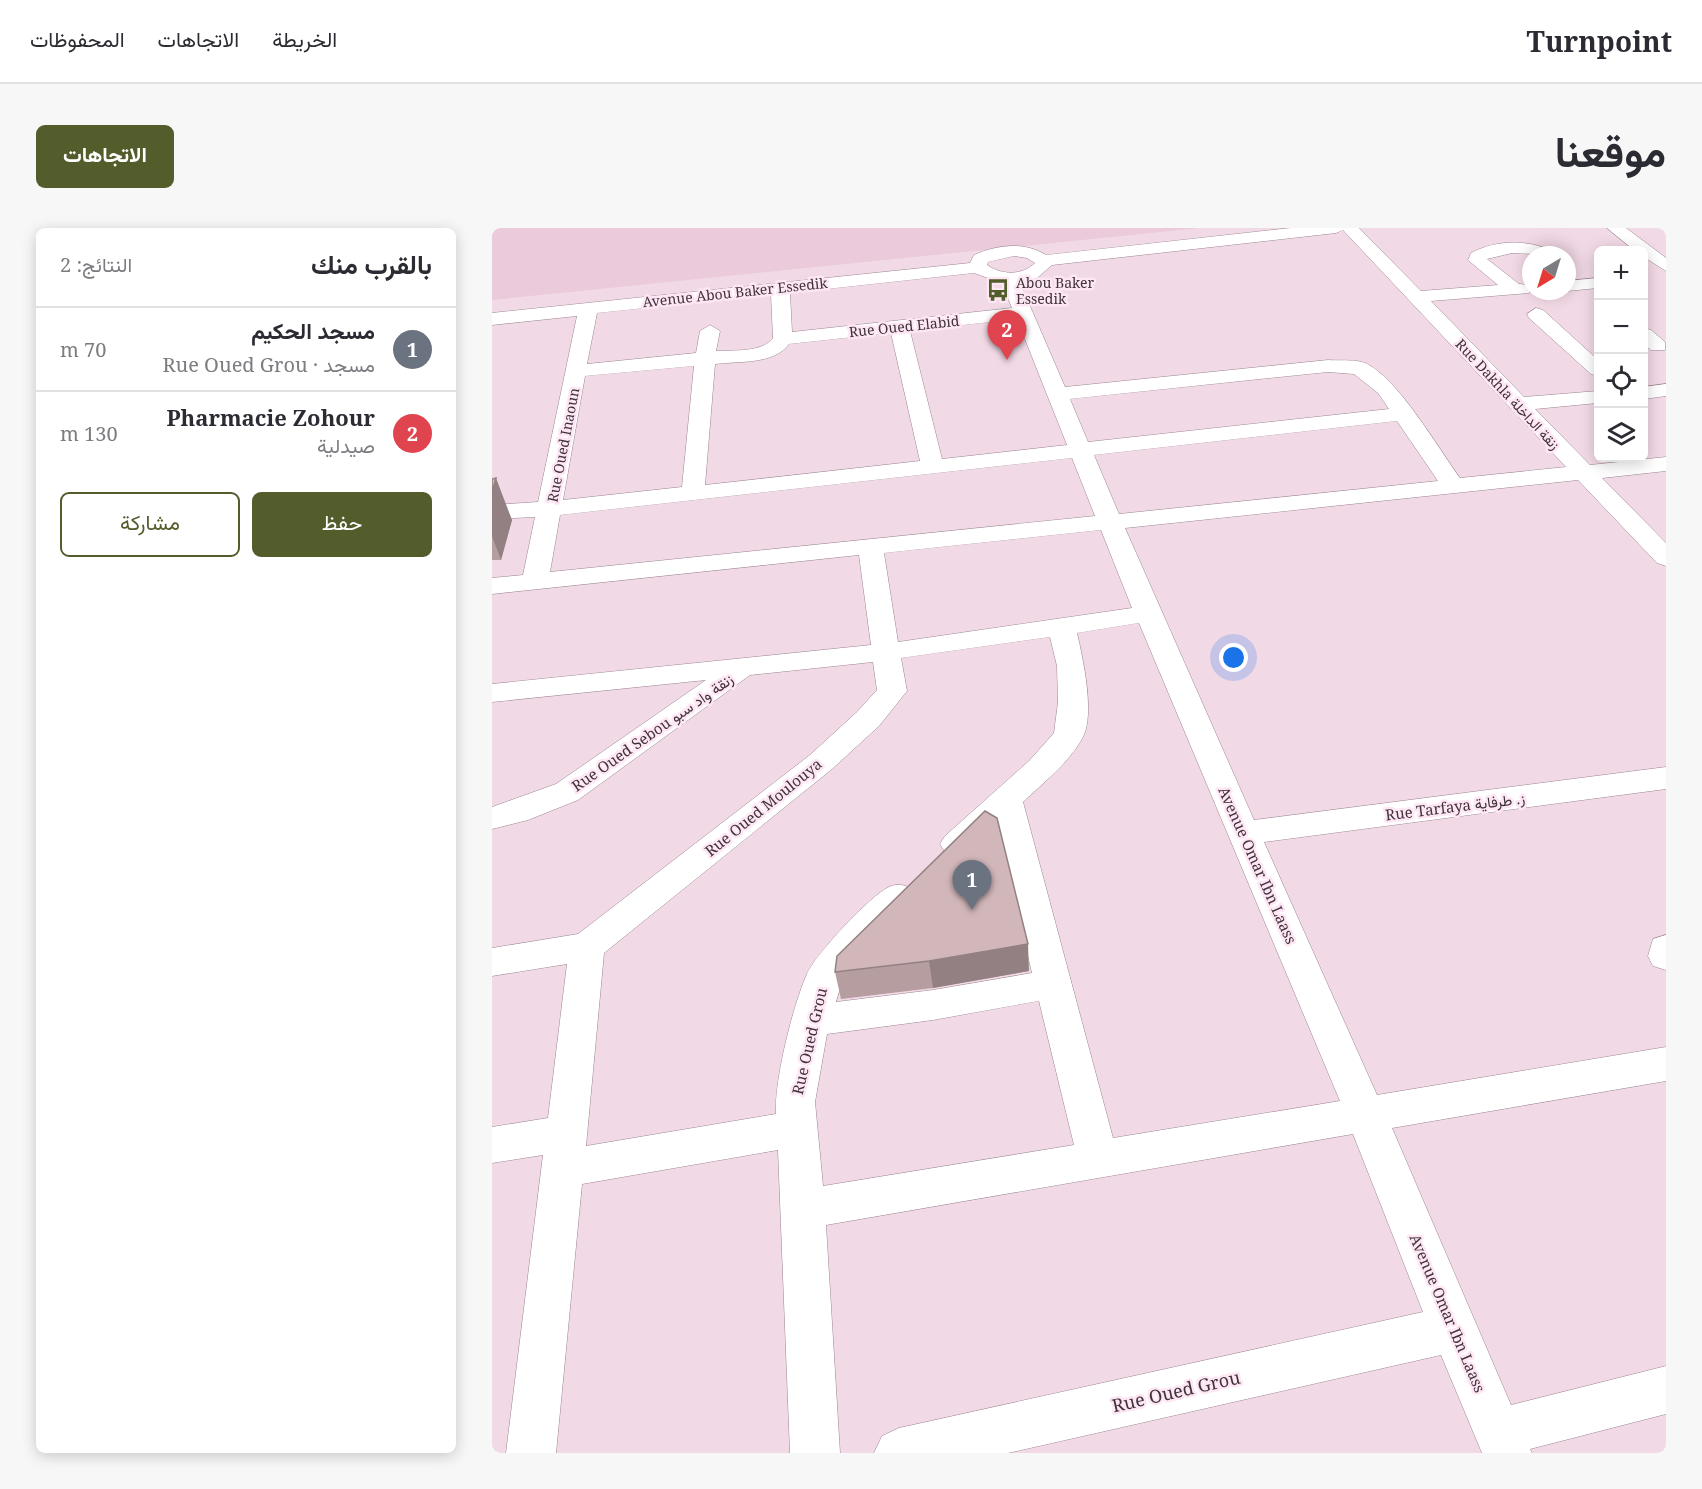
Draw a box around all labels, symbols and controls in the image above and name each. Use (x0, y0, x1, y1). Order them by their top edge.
text: Turnpoint (1527, 22, 1672, 60)
text: المحفوظات (30, 25, 125, 53)
text: الاتجاهات (158, 25, 239, 53)
text: الخريطة (272, 25, 337, 53)
text: موقعنا (1555, 122, 1666, 179)
button: الاتجاهات (36, 125, 174, 188)
text: بالقرب منك (311, 246, 432, 282)
north arrow (1522, 246, 1576, 300)
map controls (1594, 246, 1648, 462)
button: + (1594, 246, 1648, 300)
text: النتائج: 2 (60, 251, 132, 278)
street label: Avenue Abou Baker Essedik (642, 273, 829, 311)
place label: Abou Baker Essedik (1016, 273, 1095, 308)
bus stop icon: Abou Baker Essedik (985, 277, 1011, 303)
button: − (1594, 300, 1648, 354)
pin: 2 (988, 310, 1026, 360)
street label: Rue Oued Elabid (848, 311, 961, 341)
text: مسجد الحكيم (251, 315, 375, 345)
street label: Rue Dakhla زنقة الداخلة (1452, 335, 1565, 454)
text: 70 m (60, 336, 106, 363)
text: 1 (407, 336, 418, 363)
text: مسجد · Rue Oued Grou (162, 351, 375, 378)
button: locate (1594, 354, 1648, 408)
street label: Rue Oued Inaoun (543, 386, 583, 504)
text: Pharmacie Zohour (167, 402, 375, 432)
button: layers (1594, 408, 1648, 462)
text: 130 m (60, 420, 118, 447)
text: 2 (407, 420, 418, 447)
text: صيدلية (317, 432, 375, 459)
button: مشاركة (60, 492, 240, 557)
button: حفظ (252, 492, 432, 557)
your location (1219, 643, 1248, 672)
street label: Rue Oued Sebou زنقة واد سبو (567, 668, 737, 796)
street label: Rue Oued Moulouya (700, 754, 826, 860)
street label: Avenue Omar Ibn Laass (1214, 783, 1302, 947)
street label: Rue Tarfaya ز. طرفاية (1384, 788, 1526, 824)
pin: 1 (952, 860, 992, 910)
street label: Rue Oued Grou (787, 985, 831, 1096)
street label: Avenue Omar Ibn Laass (1406, 1231, 1491, 1395)
street label: Rue Oued Grou (1110, 1364, 1243, 1417)

